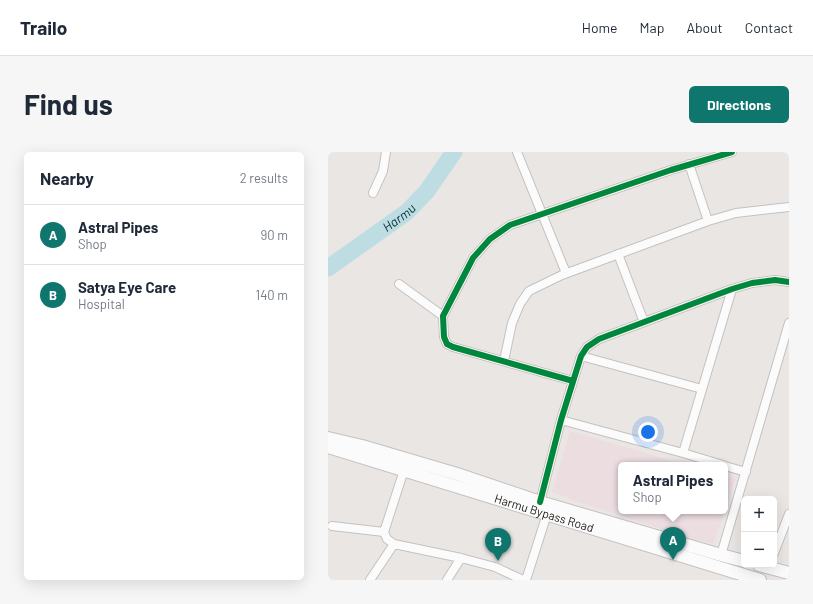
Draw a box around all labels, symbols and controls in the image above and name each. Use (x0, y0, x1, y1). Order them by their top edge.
text: Trailo (20, 16, 67, 39)
text: Home (582, 19, 618, 36)
text: Map (640, 19, 664, 36)
text: About (686, 19, 723, 36)
text: Contact (745, 19, 793, 36)
button: Directions (689, 86, 789, 123)
text: Find us (24, 87, 113, 121)
text: Nearby (40, 168, 94, 188)
text: 2 results (240, 170, 288, 186)
water label: Harmu (379, 200, 419, 235)
text: Astral Pipes (78, 218, 158, 236)
text: A (49, 227, 57, 243)
text: 90 m (261, 227, 288, 243)
text: Shop (78, 236, 107, 252)
text: Satya Eye Care (78, 278, 176, 296)
text: B (49, 287, 57, 303)
text: 140 m (256, 287, 288, 303)
text: Hospital (78, 296, 125, 312)
your location (638, 422, 658, 442)
popup (618, 462, 728, 514)
text: Astral Pipes (633, 471, 713, 489)
text: Shop (633, 489, 662, 505)
street label: Harmu Bypass Road (493, 491, 596, 534)
map controls (741, 496, 777, 568)
button: + (741, 496, 777, 532)
pin: A (660, 527, 686, 560)
pin: B (485, 528, 511, 561)
button: − (741, 532, 777, 568)

